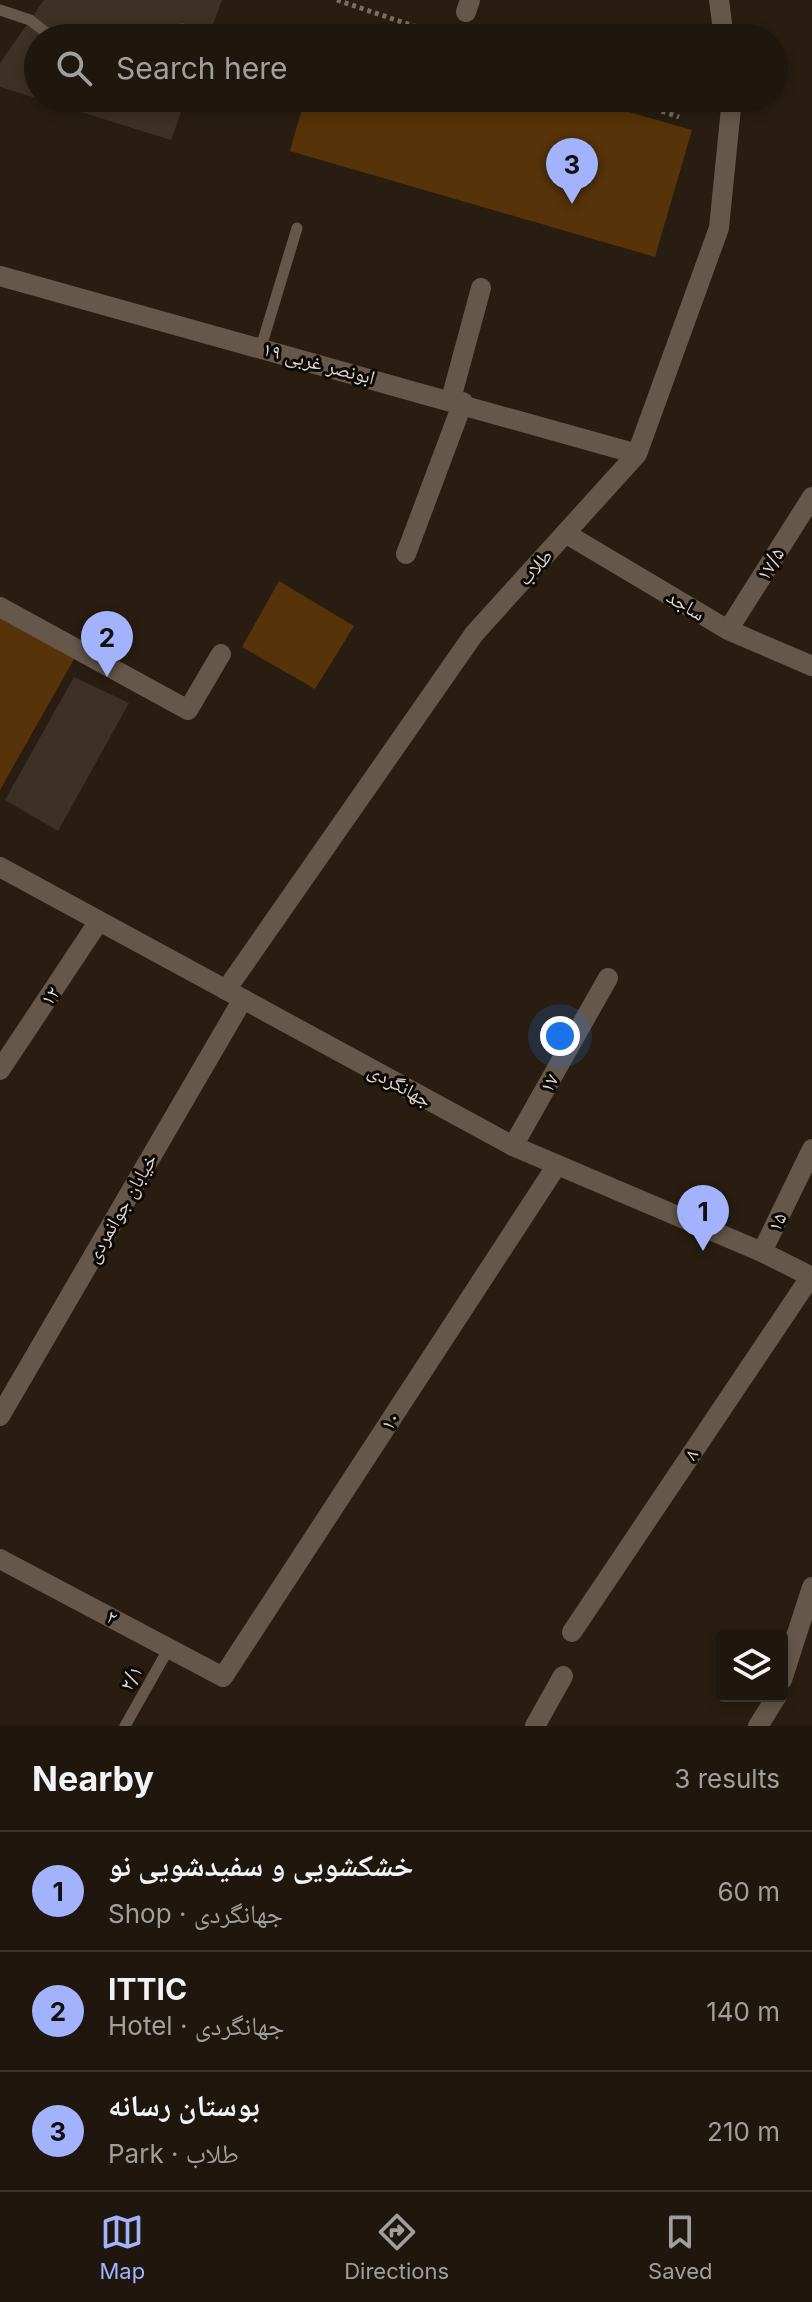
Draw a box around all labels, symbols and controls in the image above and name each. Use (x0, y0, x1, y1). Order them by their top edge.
search box (24, 24, 788, 112)
icon: search (52, 46, 96, 90)
text: Search here (116, 50, 288, 86)
pin: 3 (546, 138, 598, 204)
street label: ابونصر غربی ۱۹ (260, 336, 378, 390)
street label: ۱۷/۵ (751, 543, 789, 585)
street label: طلاب (512, 544, 558, 590)
street label: ساجد (662, 584, 710, 626)
pin: 2 (81, 611, 133, 677)
street label: ۱۲ (35, 982, 65, 1010)
your location (540, 1016, 580, 1056)
street label: جهانگردی (364, 1058, 436, 1112)
street label: ۱۷ (534, 1069, 564, 1097)
street label: خیابان جوانمردی (80, 1149, 162, 1267)
pin: 1 (677, 1185, 729, 1251)
street label: ۱۵ (762, 1209, 792, 1235)
street label: ۱۰ (375, 1407, 405, 1435)
street label: ۸ (679, 1444, 703, 1464)
street label: ۲ (102, 1604, 122, 1630)
map controls (716, 1630, 788, 1702)
button: layers (716, 1630, 788, 1702)
street label: ۲/۱ (114, 1661, 148, 1695)
text: Nearby (32, 1758, 154, 1799)
text: 3 results (674, 1763, 780, 1794)
text: خشکشویی و سفیدشویی نو (108, 1847, 413, 1883)
text: 1 (52, 1876, 64, 1907)
text: 60 m (717, 1876, 780, 1907)
text: Shop · جهانگردی (108, 1898, 283, 1929)
text: ITTIC (108, 1971, 187, 2007)
text: 2 (50, 1996, 66, 2027)
text: 140 m (706, 1996, 780, 2027)
text: Hotel · جهانگردی (108, 2010, 284, 2041)
text: بوستان رسانه (108, 2087, 260, 2123)
text: 3 (50, 2116, 66, 2147)
text: 210 m (707, 2116, 780, 2147)
text: Park · طلاب (108, 2138, 239, 2169)
tab: Map (100, 2210, 145, 2284)
tab: Directions (344, 2210, 449, 2284)
tab: Saved (648, 2210, 712, 2284)

